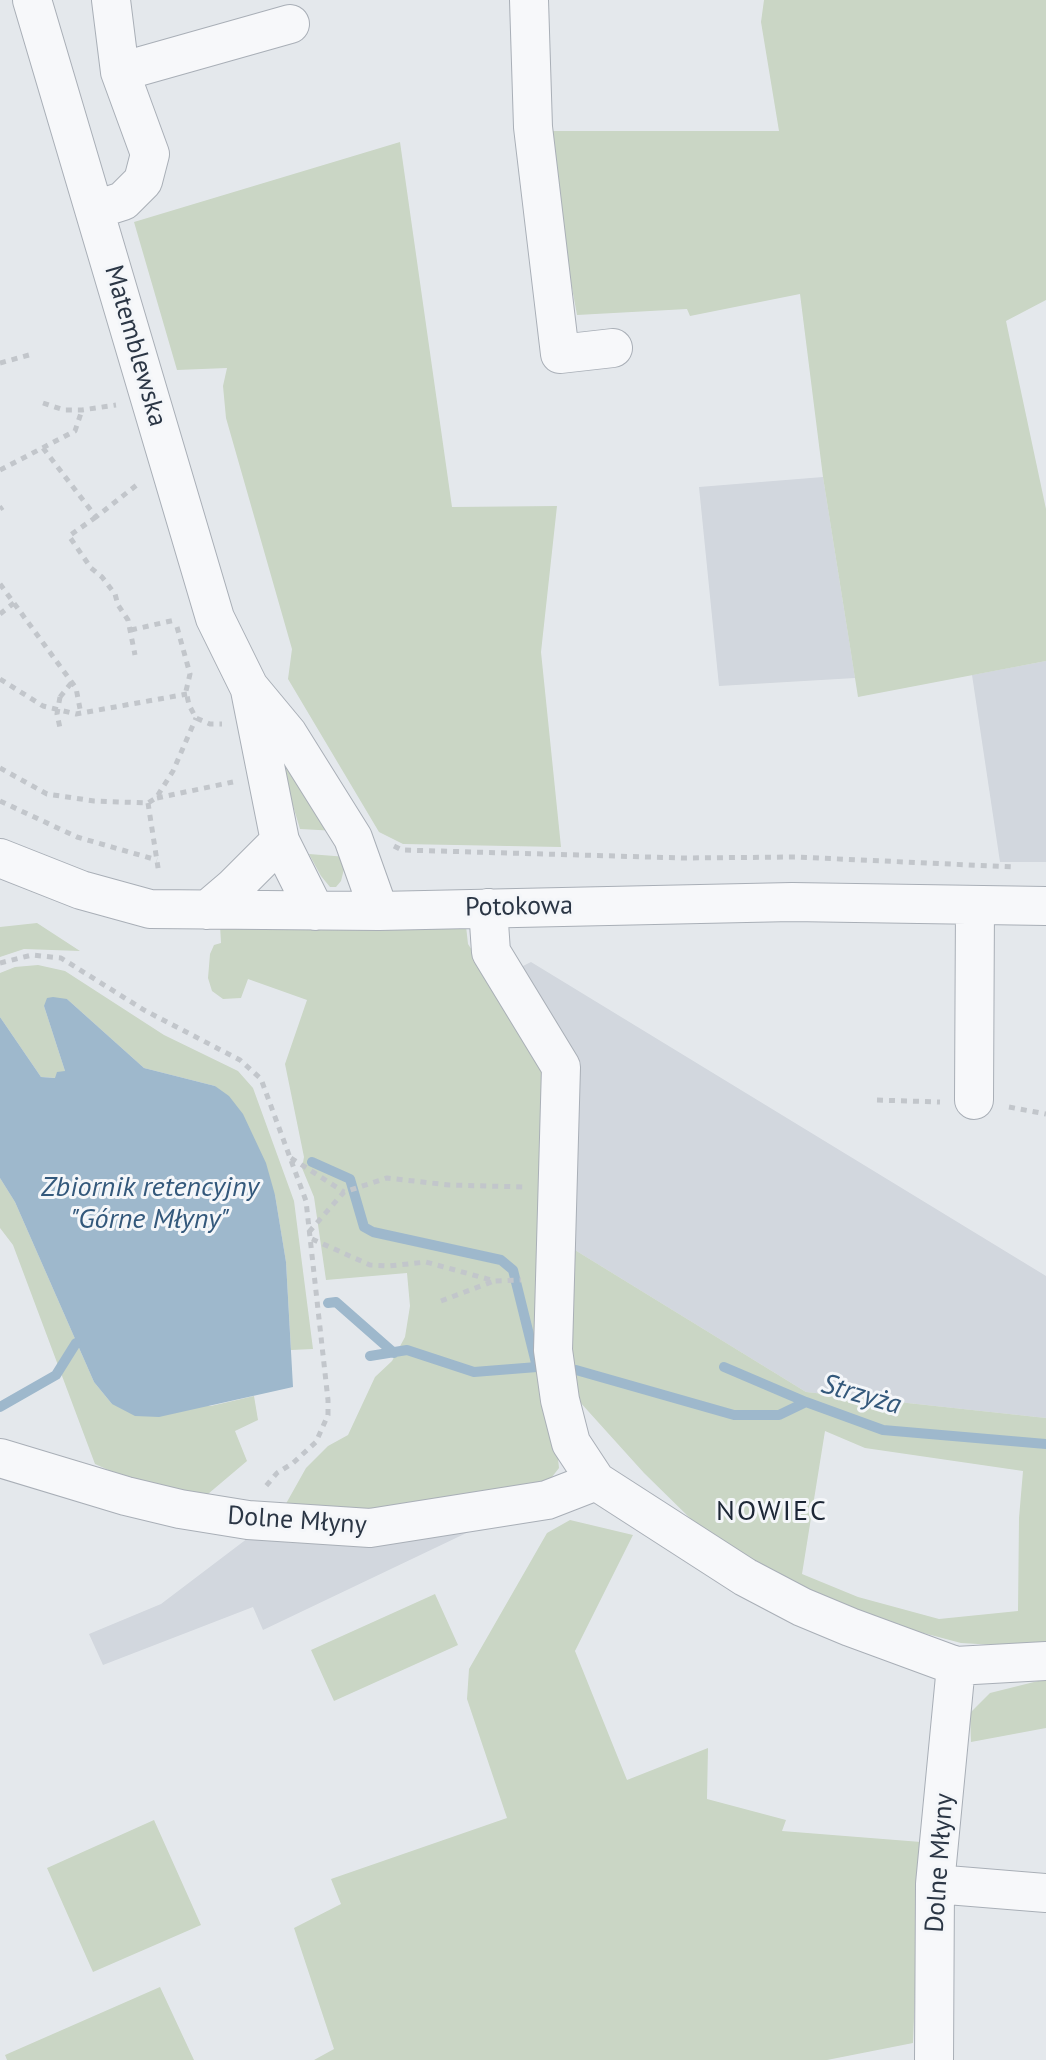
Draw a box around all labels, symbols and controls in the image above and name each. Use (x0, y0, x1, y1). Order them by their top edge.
street label: Matemblewska (97, 262, 173, 430)
street label: Potokowa (465, 890, 573, 924)
water label: Zbiornik retencyjny "Górne Młyny" (41, 1171, 259, 1237)
water label: Strzyża (817, 1368, 905, 1422)
district label: NOWIEC (716, 1495, 828, 1529)
street label: Dolne Młyny (226, 1501, 368, 1541)
street label: Dolne Młyny (920, 1792, 960, 1934)

